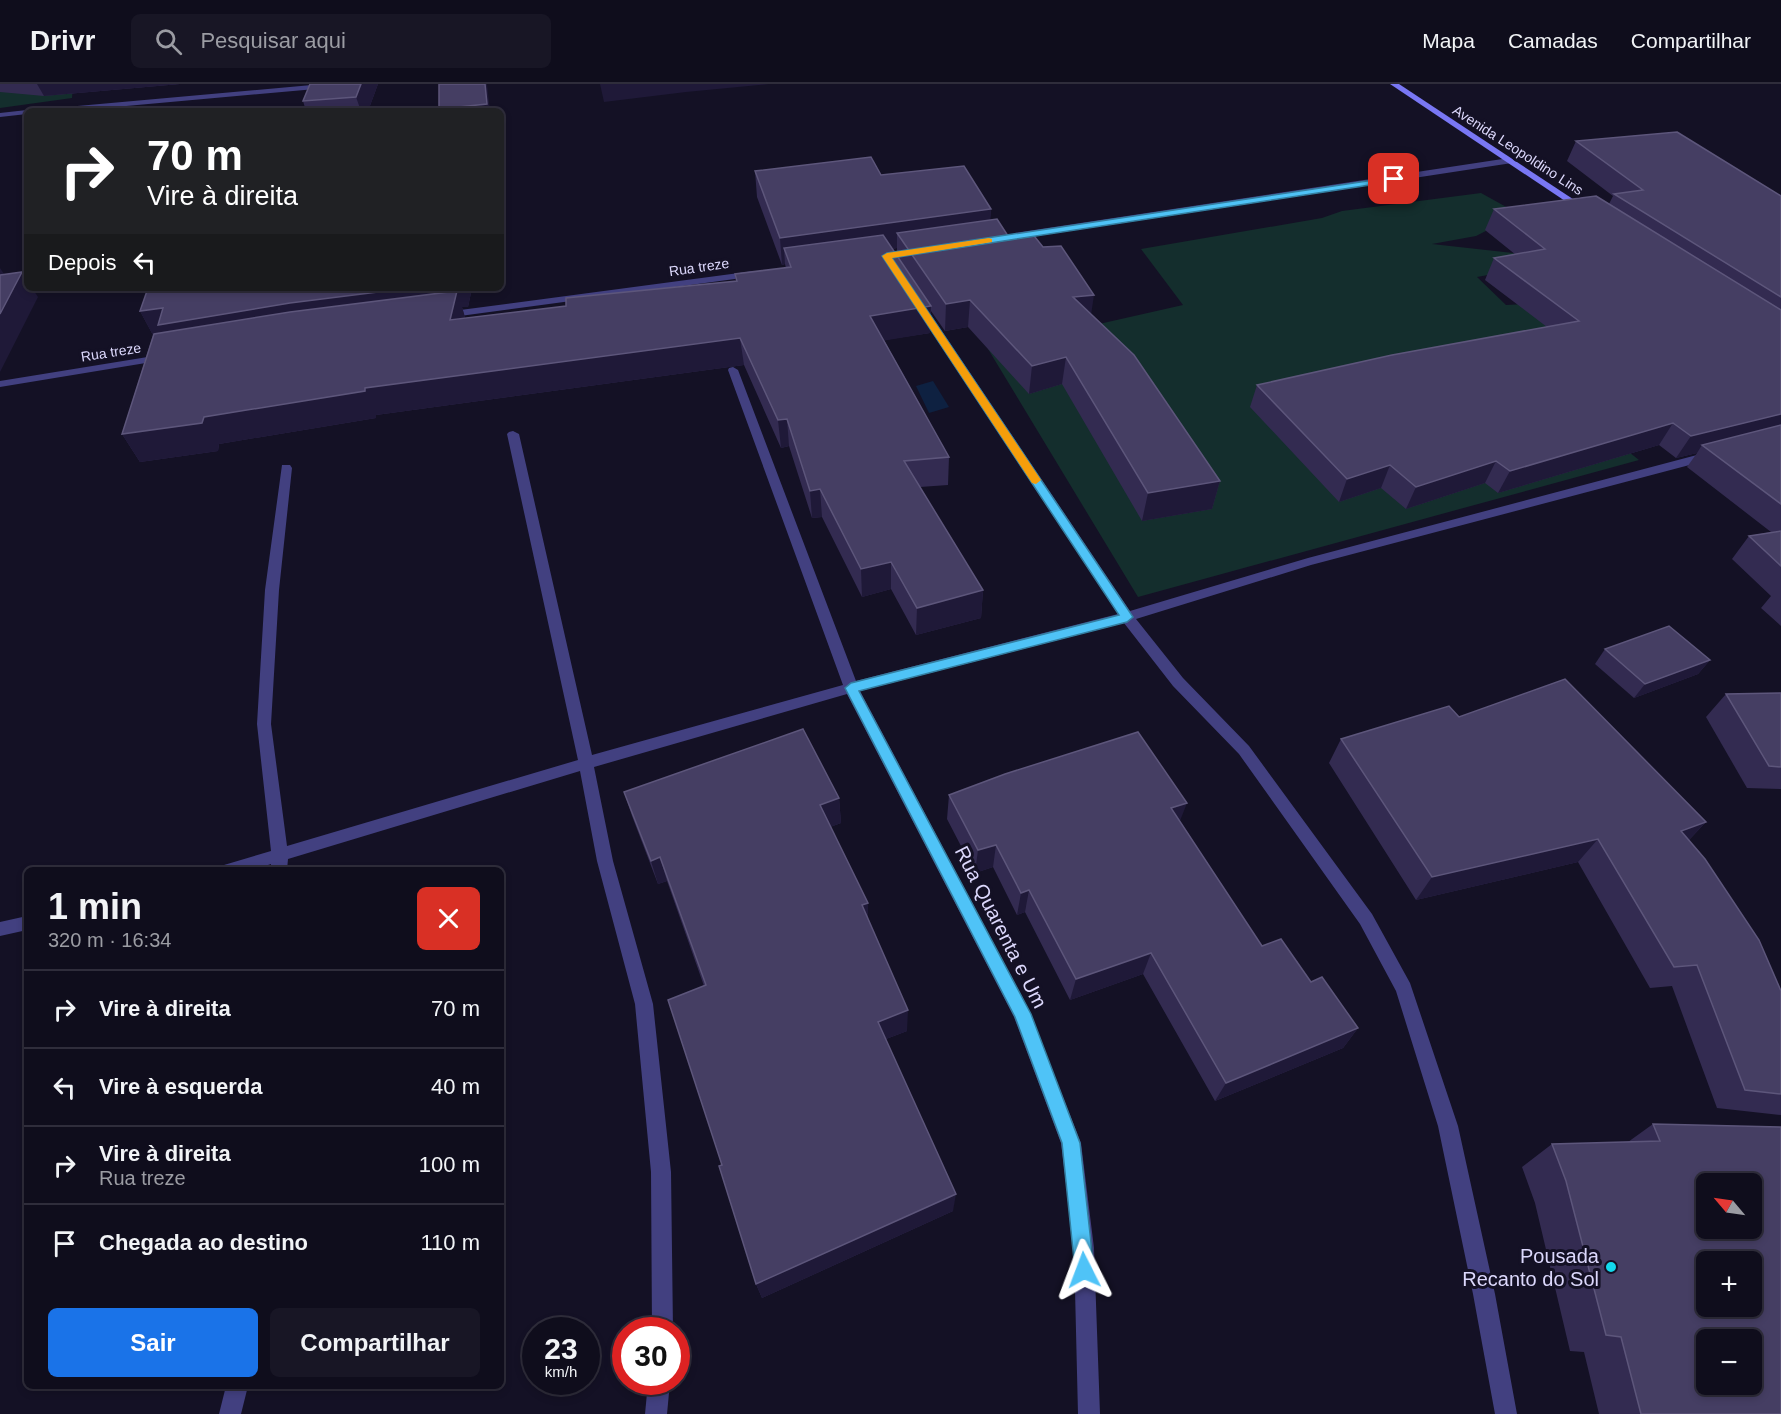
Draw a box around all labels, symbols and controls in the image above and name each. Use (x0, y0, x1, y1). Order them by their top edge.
search box (131, 14, 551, 68)
text: Drivr (30, 25, 95, 56)
icon: search (152, 25, 185, 58)
text: Pesquisar aqui (200, 28, 346, 53)
text: Mapa (1422, 29, 1475, 52)
text: Camadas (1508, 29, 1598, 52)
text: Compartilhar (1631, 29, 1751, 52)
street label: Avenida Leopoldino Lins (1450, 102, 1586, 198)
icon: right (48, 132, 126, 210)
text: 70 m (147, 132, 243, 179)
pin (1368, 153, 1419, 204)
icon: arrive (1377, 162, 1410, 195)
text: Vire à direita (147, 181, 298, 211)
icon: left (128, 246, 161, 279)
text: Depois (48, 250, 116, 275)
street label: Rua treze (668, 255, 730, 279)
street label: Rua treze (80, 339, 142, 365)
street label: Rua Quarenta e Um (951, 842, 1051, 1012)
text: 1 min (48, 886, 142, 927)
button: close (417, 887, 480, 950)
text: 320 m · 16:34 (48, 929, 171, 951)
icon: right (48, 993, 81, 1026)
text: Vire à direita (99, 996, 231, 1021)
text: 70 m (431, 996, 480, 1021)
icon: left (48, 1071, 81, 1104)
text: Vire à esquerda (99, 1074, 262, 1099)
text: 40 m (431, 1074, 480, 1099)
text: Vire à direita (99, 1141, 231, 1166)
icon: right (48, 1149, 81, 1182)
text: 100 m (419, 1152, 480, 1177)
text: Rua treze (99, 1167, 186, 1189)
north arrow (1696, 1173, 1762, 1239)
map controls (1696, 1173, 1762, 1395)
icon: arrive (48, 1227, 81, 1260)
text: Chegada ao destino (99, 1230, 308, 1255)
text: 110 m (420, 1230, 480, 1255)
position arrow (1052, 1238, 1116, 1302)
place label: Pousada Recanto do Sol (1462, 1245, 1600, 1290)
button: + (1696, 1251, 1762, 1317)
marker: Pousada Recanto do Sol (1604, 1260, 1618, 1274)
button: Sair (48, 1308, 258, 1377)
button: Compartilhar (270, 1308, 480, 1377)
speed limit sign: 30 (612, 1317, 690, 1395)
button: − (1696, 1329, 1762, 1395)
text: 23 (544, 1332, 578, 1365)
text: km/h (545, 1363, 577, 1380)

